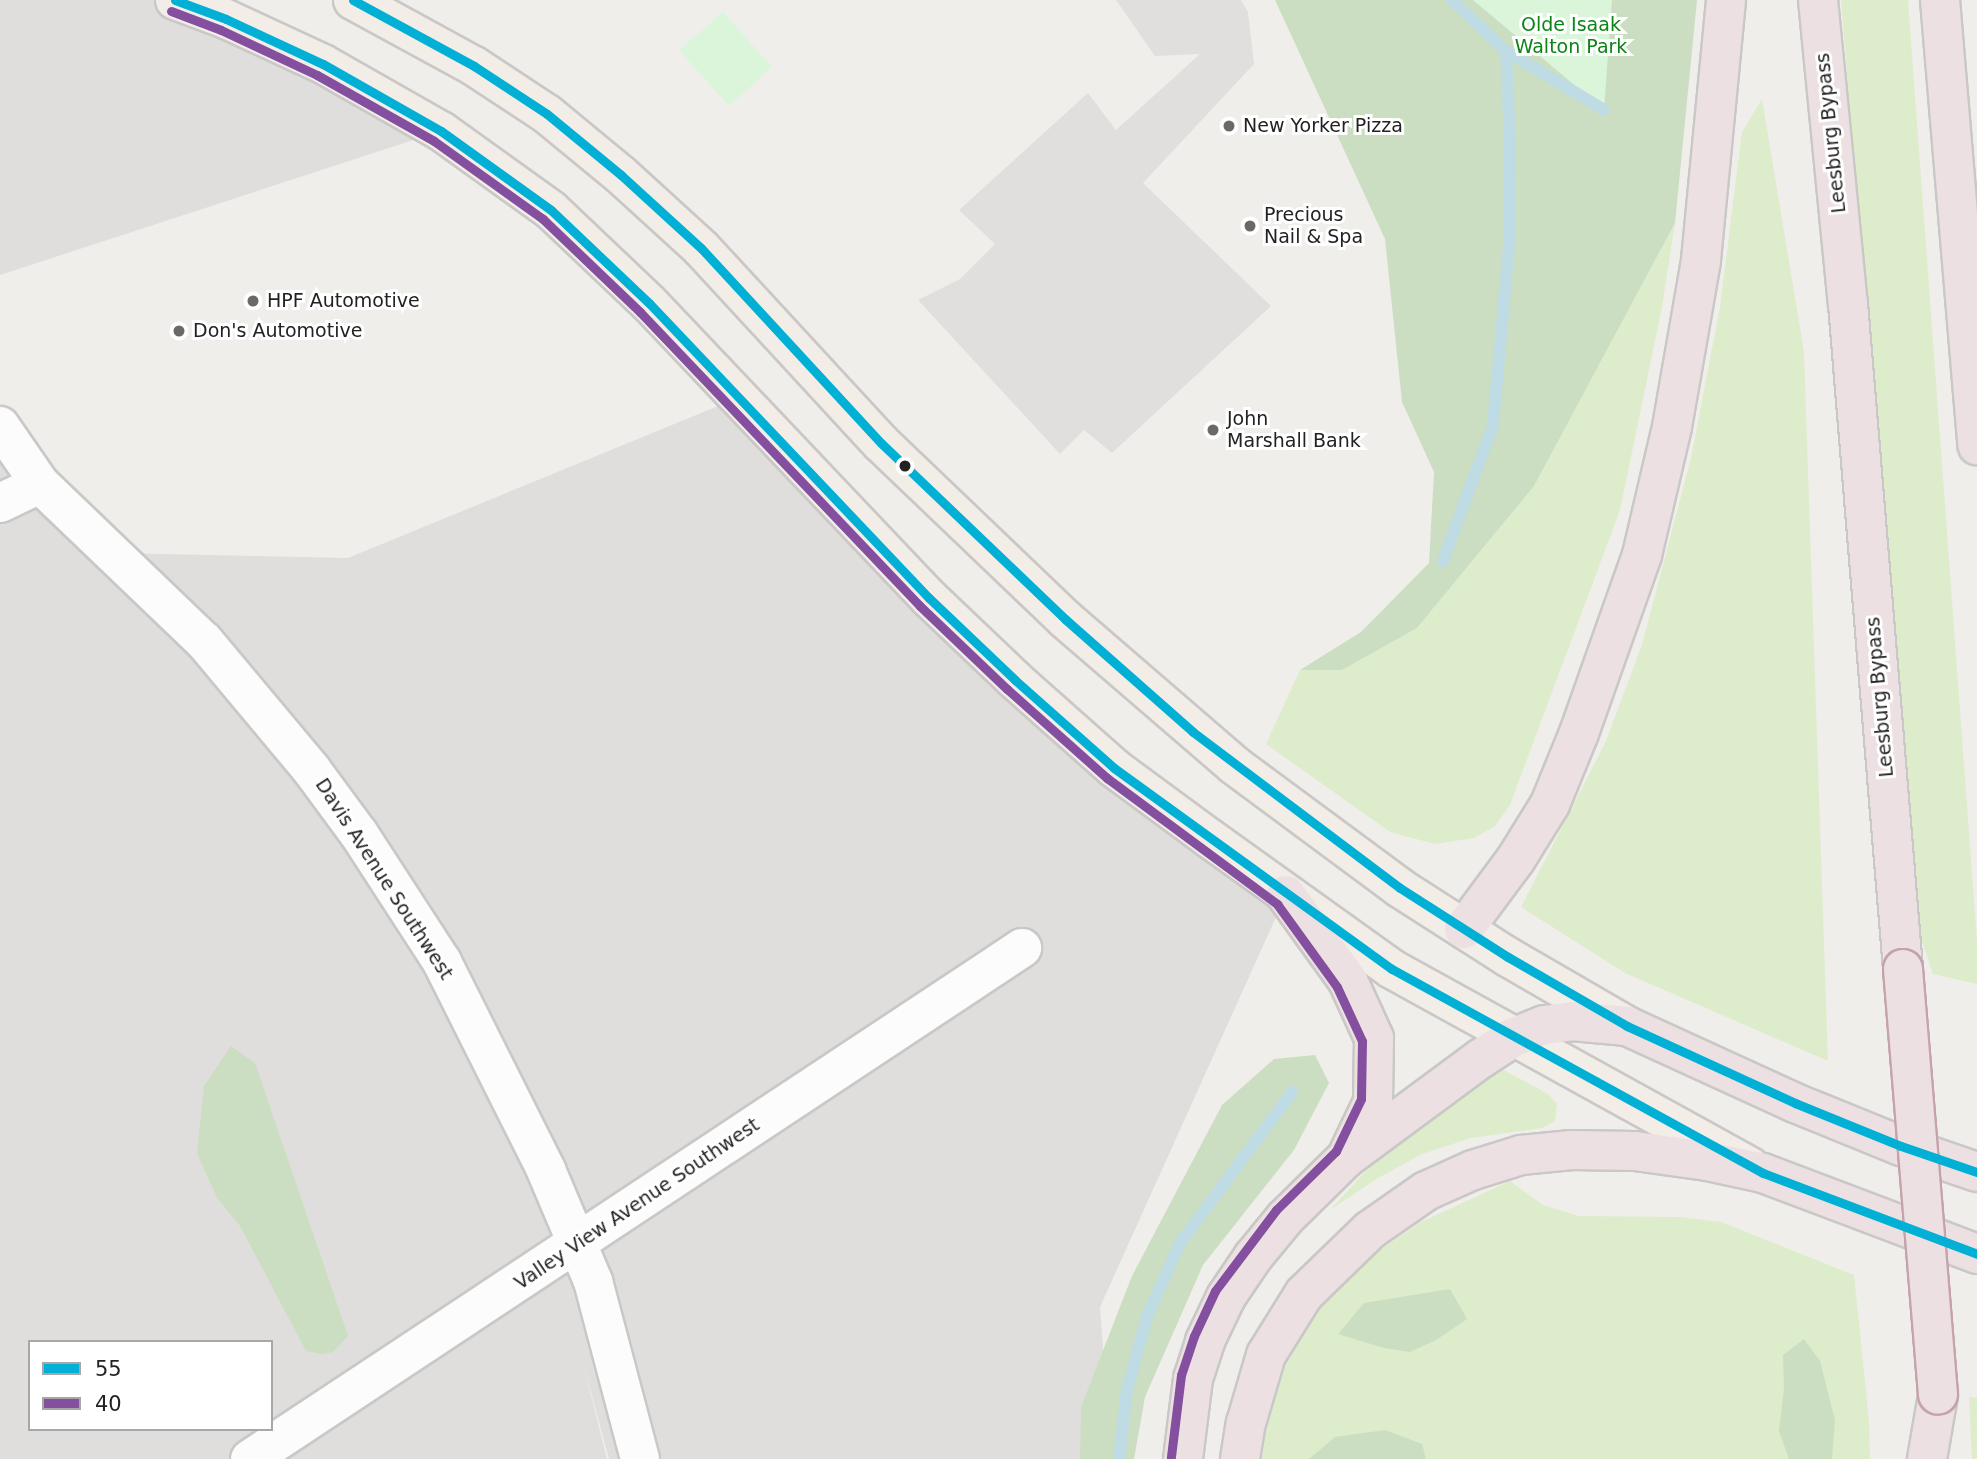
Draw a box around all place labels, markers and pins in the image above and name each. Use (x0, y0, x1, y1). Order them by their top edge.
place label: New Yorker Pizza (1243, 115, 1403, 137)
marker: New Yorker Pizza (1221, 118, 1237, 134)
place label: Precious Nail & Spa (1264, 204, 1363, 248)
marker: Precious Nail & Spa (1242, 218, 1258, 234)
place label: HPF Automotive (267, 290, 420, 312)
marker: HPF Automotive (245, 293, 261, 309)
place label: Don's Automotive (193, 320, 362, 342)
marker: Don's Automotive (171, 323, 187, 339)
place label: John Marshall Bank (1227, 408, 1361, 452)
marker: John Marshall Bank (1205, 422, 1221, 438)
unlabelled marker (898, 459, 912, 473)

